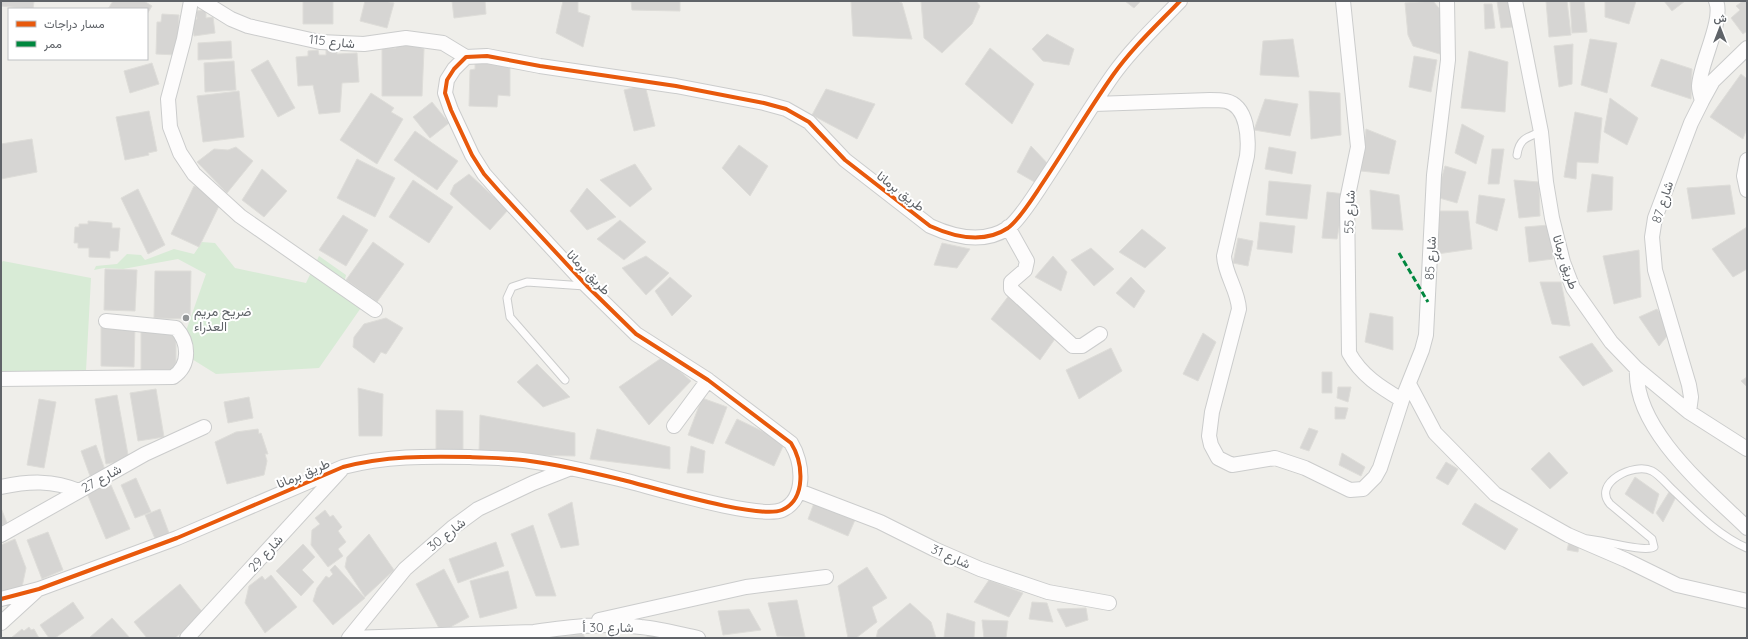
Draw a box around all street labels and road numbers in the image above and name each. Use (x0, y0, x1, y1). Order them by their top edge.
street label: شارع 115 (308, 31, 356, 53)
street label: طريق برمانا (873, 167, 928, 215)
street label: شارع 87 (1648, 179, 1678, 226)
street label: شارع 55 (1340, 190, 1360, 234)
street label: طريق برمانا (1549, 233, 1582, 292)
street label: شارع 85 (1421, 236, 1441, 280)
street label: طريق برمانا (563, 246, 614, 299)
street label: طريق برمانا (274, 455, 332, 492)
street label: شارع 27 (78, 460, 125, 497)
street label: شارع 30 (424, 514, 469, 556)
street label: شارع 29 (244, 531, 287, 576)
street label: شارع 31 (928, 540, 973, 574)
street label: شارع 30 أ (583, 619, 633, 637)

